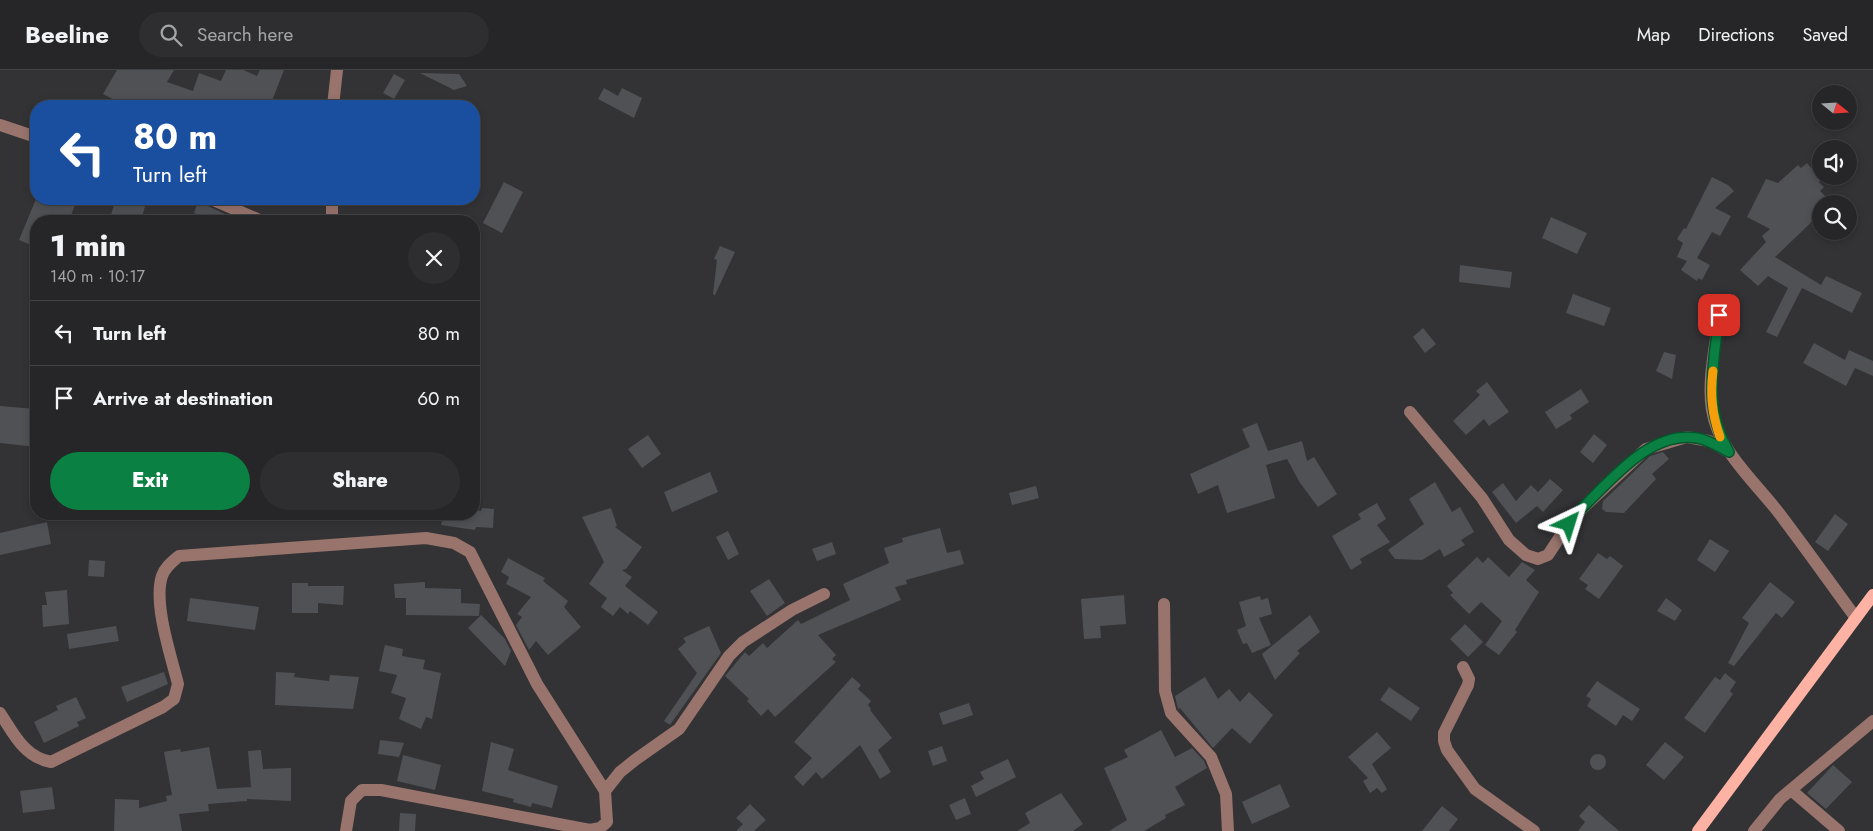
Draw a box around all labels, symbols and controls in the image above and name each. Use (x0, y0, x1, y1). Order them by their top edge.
search box (139, 12, 489, 57)
text: Beeline (25, 17, 109, 52)
icon: search (157, 21, 185, 49)
text: Search here (197, 21, 293, 48)
text: Map (1637, 22, 1670, 48)
text: Directions (1698, 22, 1774, 48)
text: Saved (1802, 22, 1848, 48)
north arrow (1812, 85, 1858, 130)
map controls (1812, 85, 1857, 240)
text: 80 m (133, 112, 217, 162)
icon: left (50, 120, 115, 185)
button: sound (1812, 140, 1857, 185)
text: Turn left (133, 158, 207, 190)
button: search (1812, 195, 1857, 240)
text: 1 min (50, 224, 126, 267)
button: close (408, 232, 460, 284)
text: 140 m · 10:17 (50, 265, 145, 288)
pin (1698, 294, 1740, 336)
icon: arrive (1705, 301, 1733, 329)
icon: left (50, 319, 78, 347)
text: Turn left (93, 320, 166, 347)
text: 80 m (418, 320, 460, 347)
icon: arrive (50, 384, 78, 412)
text: Arrive at destination (93, 385, 273, 412)
text: 60 m (417, 385, 460, 412)
button: Exit (50, 452, 250, 510)
button: Share (260, 452, 460, 510)
position arrow (1542, 497, 1594, 549)

